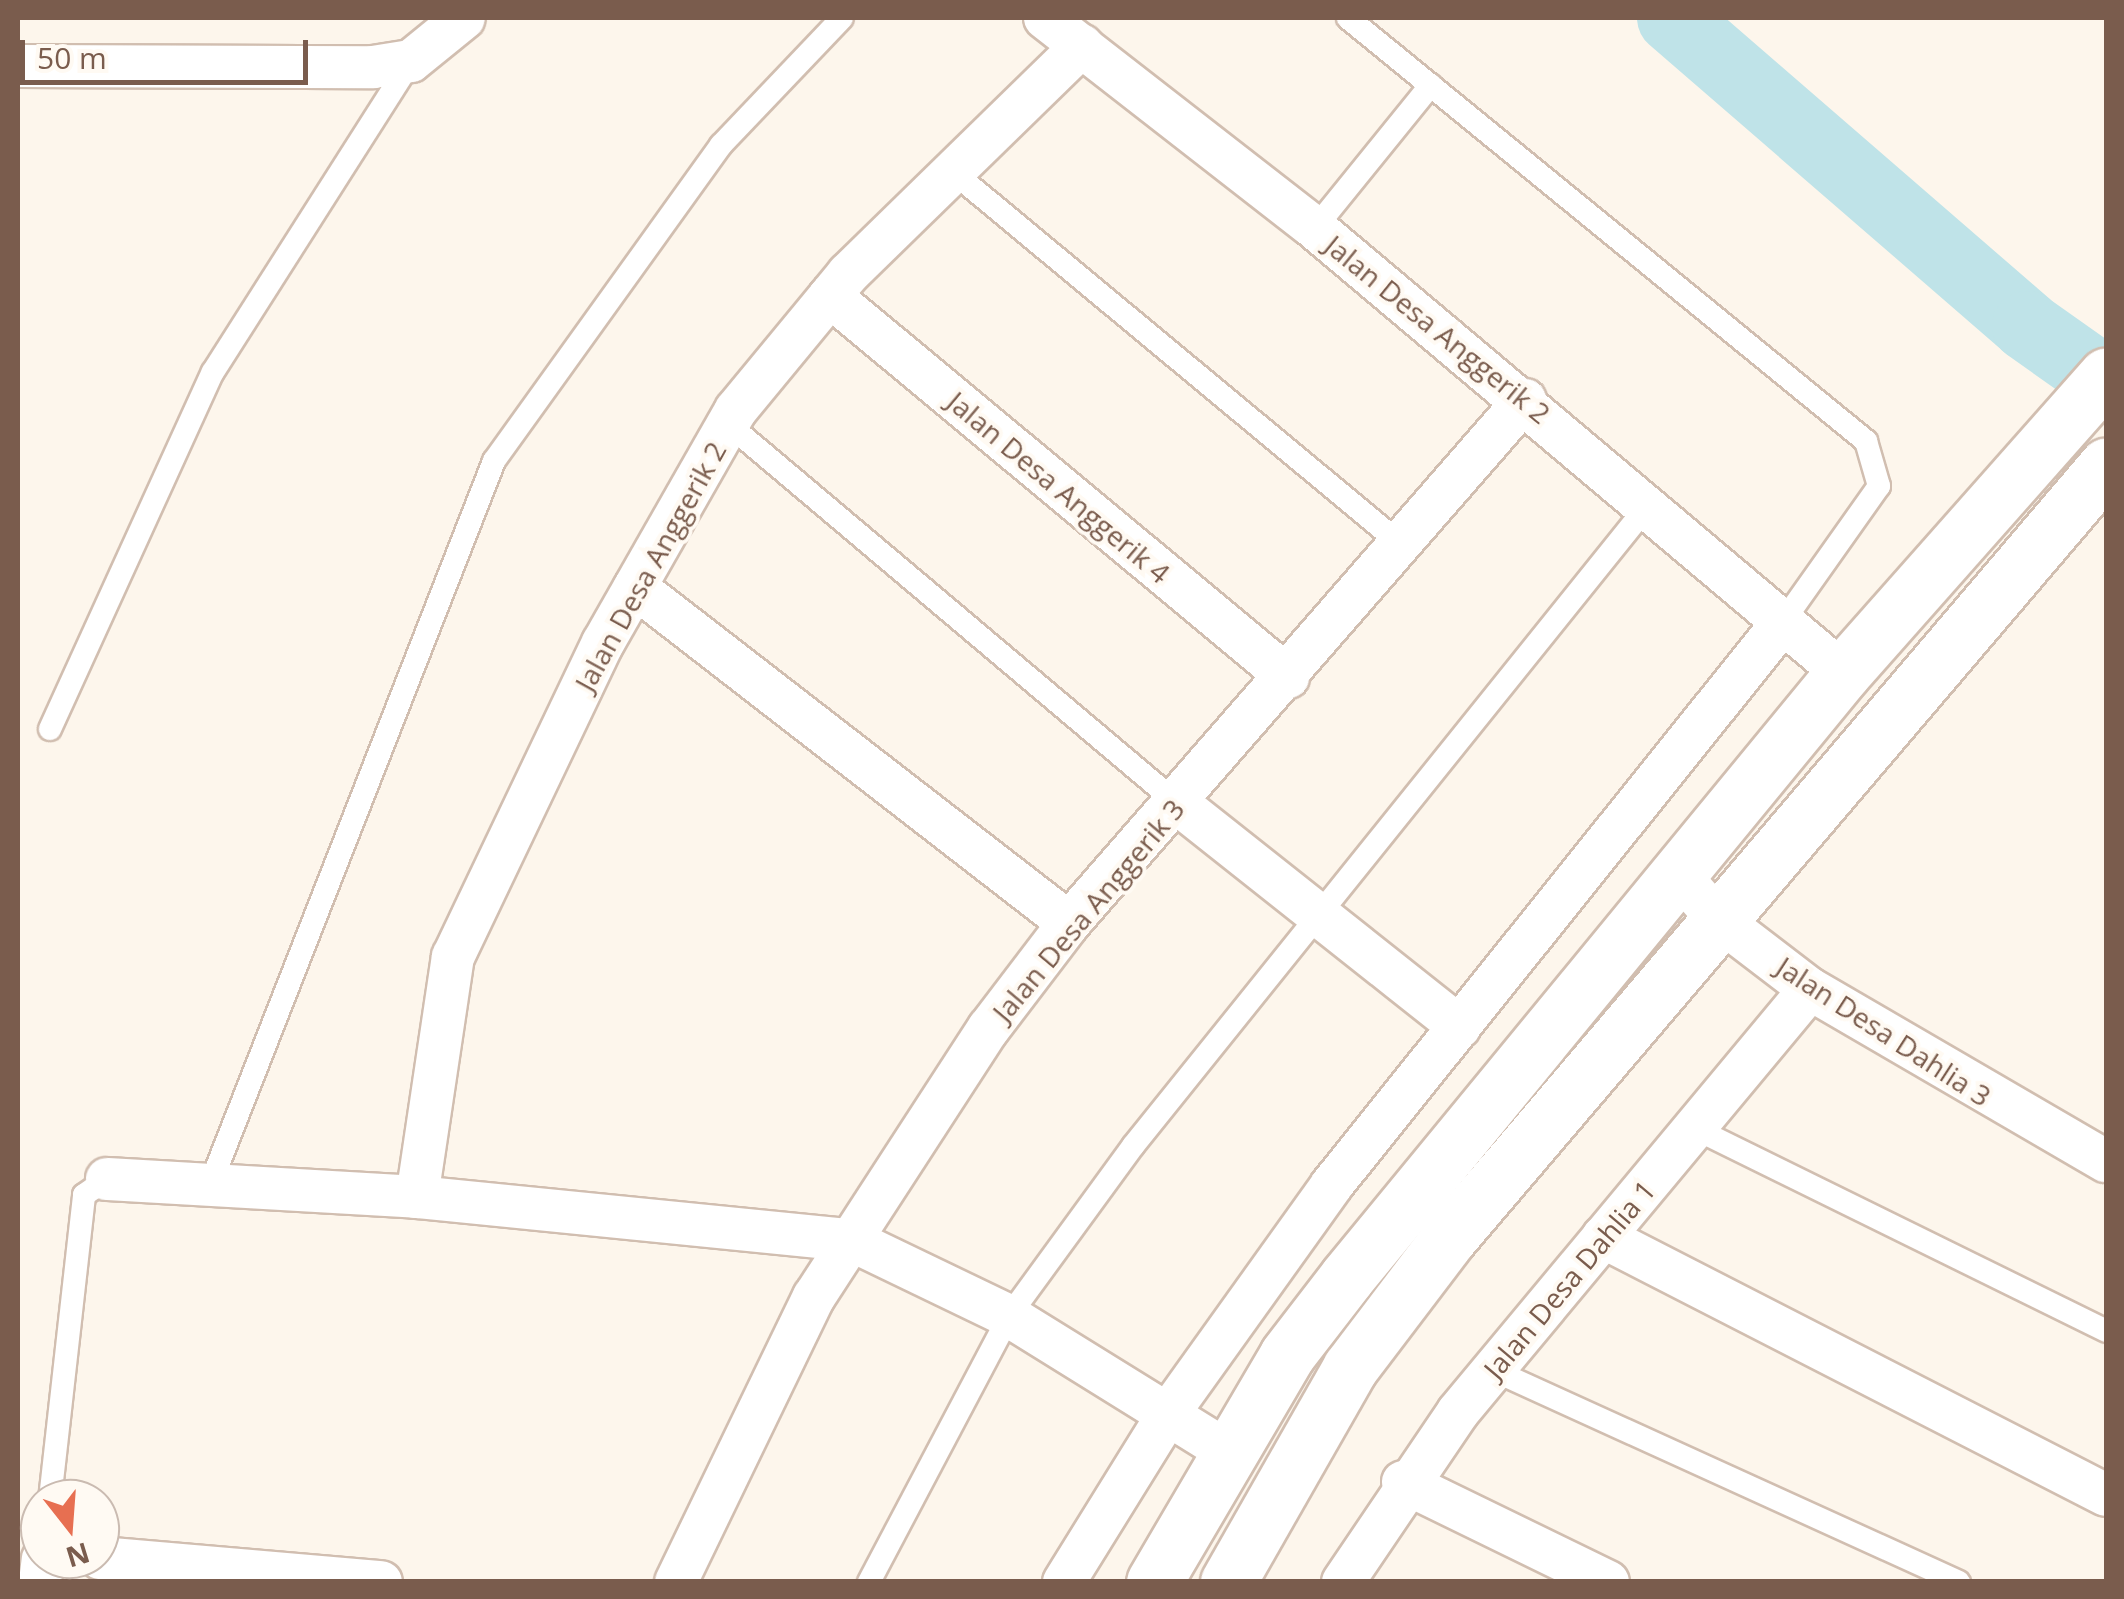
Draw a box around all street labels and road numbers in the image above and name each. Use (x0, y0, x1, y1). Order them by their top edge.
street label: Jalan Desa Anggerik 2 (1319, 228, 1557, 430)
street label: Jalan Desa Anggerik 4 (941, 384, 1177, 590)
street label: Jalan Desa Anggerik 2 (567, 435, 733, 697)
street label: Jalan Desa Anggerik 3 (985, 792, 1191, 1028)
street label: Jalan Desa Dahlia 3 (1771, 949, 1997, 1113)
street label: Jalan Desa Dahlia 1 (1476, 1173, 1662, 1385)

